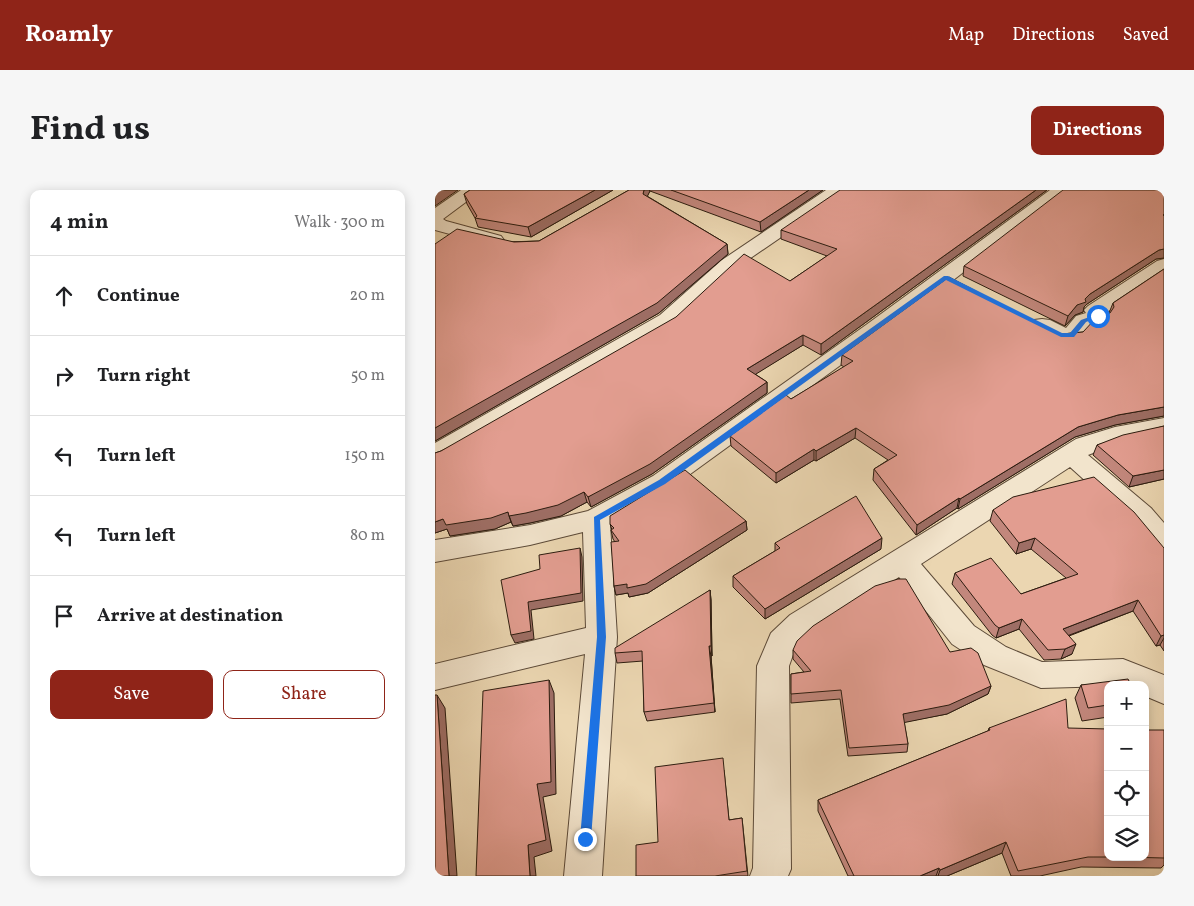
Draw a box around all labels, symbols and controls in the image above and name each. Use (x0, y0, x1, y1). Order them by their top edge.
text: Roamly (25, 18, 113, 52)
text: Map (948, 23, 984, 48)
text: Directions (1012, 23, 1095, 48)
text: Saved (1123, 23, 1169, 48)
text: Find us (30, 106, 150, 154)
button: Directions (1031, 106, 1164, 155)
text: 4 min (50, 208, 109, 237)
text: Walk · 300 m (294, 212, 385, 234)
icon: ahead (50, 282, 78, 310)
text: Continue (97, 283, 180, 309)
text: 20 m (350, 285, 385, 307)
route start (1087, 305, 1110, 328)
icon: right (50, 362, 78, 390)
text: Turn right (97, 363, 190, 389)
text: 50 m (351, 365, 385, 387)
icon: left (50, 442, 78, 470)
text: Turn left (97, 443, 176, 469)
text: 150 m (344, 445, 385, 467)
icon: left (50, 522, 78, 550)
text: Turn left (97, 523, 176, 549)
text: 80 m (350, 525, 385, 547)
icon: arrive (50, 602, 78, 630)
text: Arrive at destination (97, 603, 283, 629)
button: Save (50, 670, 213, 719)
button: Share (223, 670, 385, 719)
map controls (1104, 681, 1149, 861)
button: + (1104, 681, 1149, 726)
button: − (1104, 726, 1149, 771)
button: locate (1104, 771, 1149, 816)
button: layers (1104, 816, 1149, 861)
route end (574, 828, 597, 851)

